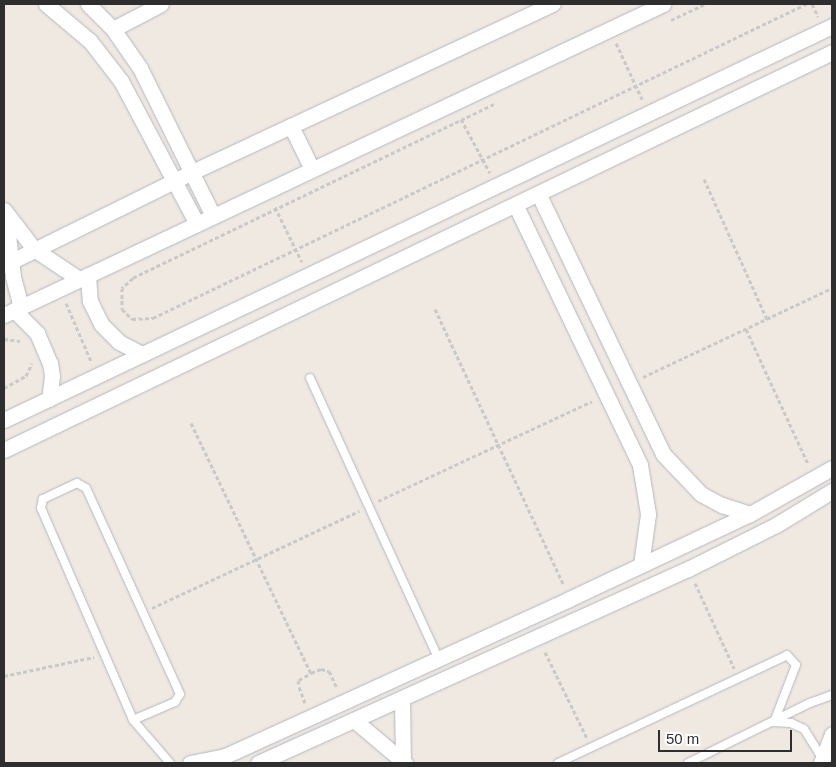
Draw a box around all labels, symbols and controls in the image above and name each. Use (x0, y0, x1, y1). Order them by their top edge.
scale bar (661, 720, 795, 752)
text: 50 m (666, 730, 699, 747)

